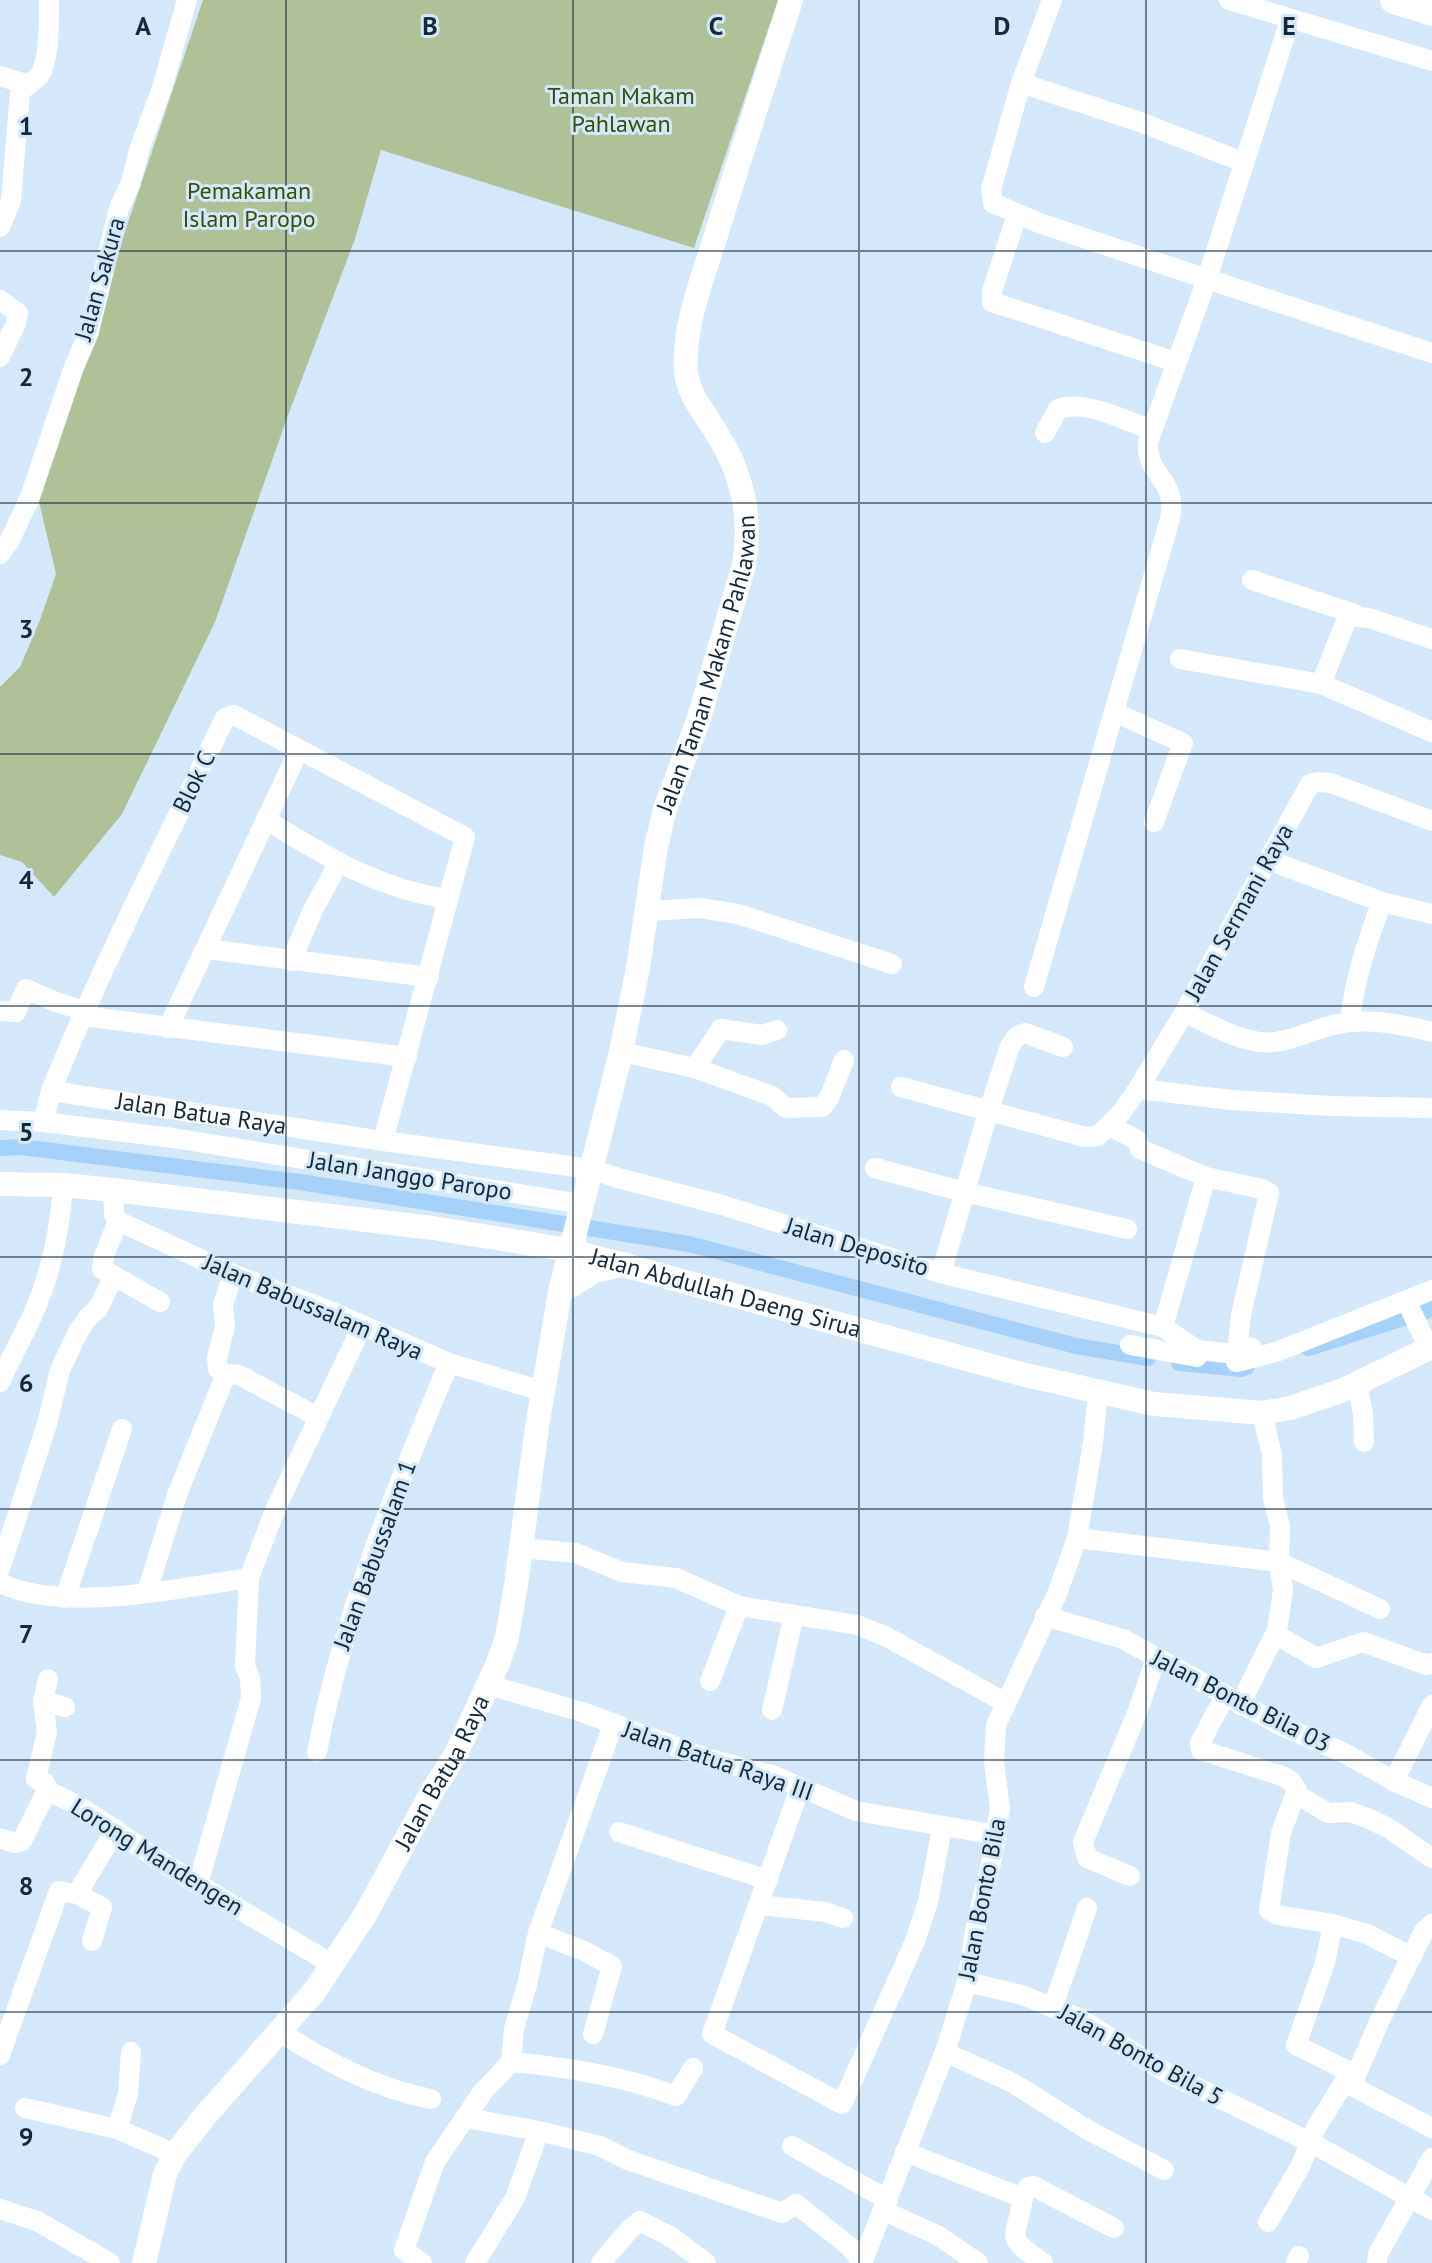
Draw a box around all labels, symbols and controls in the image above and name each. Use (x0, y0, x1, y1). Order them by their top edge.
text: A (135, 9, 151, 42)
text: B (422, 9, 438, 42)
text: C (709, 9, 723, 42)
text: D (994, 9, 1010, 42)
text: E (1282, 9, 1296, 42)
park label: Taman Makam Pahlawan (547, 80, 695, 139)
text: 1 (19, 109, 33, 142)
park label: Pemakaman Islam Paropo (182, 175, 316, 234)
street label: Jalan Sakura (67, 214, 132, 345)
text: 2 (19, 360, 33, 393)
street label: Jalan Taman Makam Pahlawan (649, 514, 762, 818)
text: 3 (19, 612, 33, 645)
street label: Blok C (165, 746, 222, 818)
street label: Jalan Sermani Raya (1177, 818, 1300, 1006)
text: 4 (19, 863, 34, 896)
street label: Jalan Batua Raya (113, 1085, 289, 1141)
text: 5 (19, 1115, 33, 1148)
street label: Jalan Janggo Paropo (305, 1144, 514, 1207)
street label: Jalan Deposito (781, 1210, 933, 1283)
street label: Jalan Abdullah Daeng Sirua (586, 1240, 865, 1344)
street label: Jalan Babussalam Raya (198, 1246, 427, 1367)
text: 6 (19, 1366, 33, 1399)
street label: Jalan Babussalam 1 (326, 1456, 423, 1655)
text: 7 (19, 1617, 33, 1650)
street label: Jalan Bonto Bila 03 (1146, 1642, 1336, 1759)
street label: Jalan Batua Raya (387, 1690, 496, 1856)
street label: Jalan Batua Raya III (618, 1713, 817, 1808)
street label: Lorong Mandengen (65, 1791, 249, 1922)
street label: Jalan Bonto Bila (950, 1816, 1012, 1983)
text: 8 (19, 1869, 33, 1902)
street label: Jalan Bonto Bila 5 (1053, 1996, 1229, 2113)
text: 9 (19, 2120, 33, 2153)

